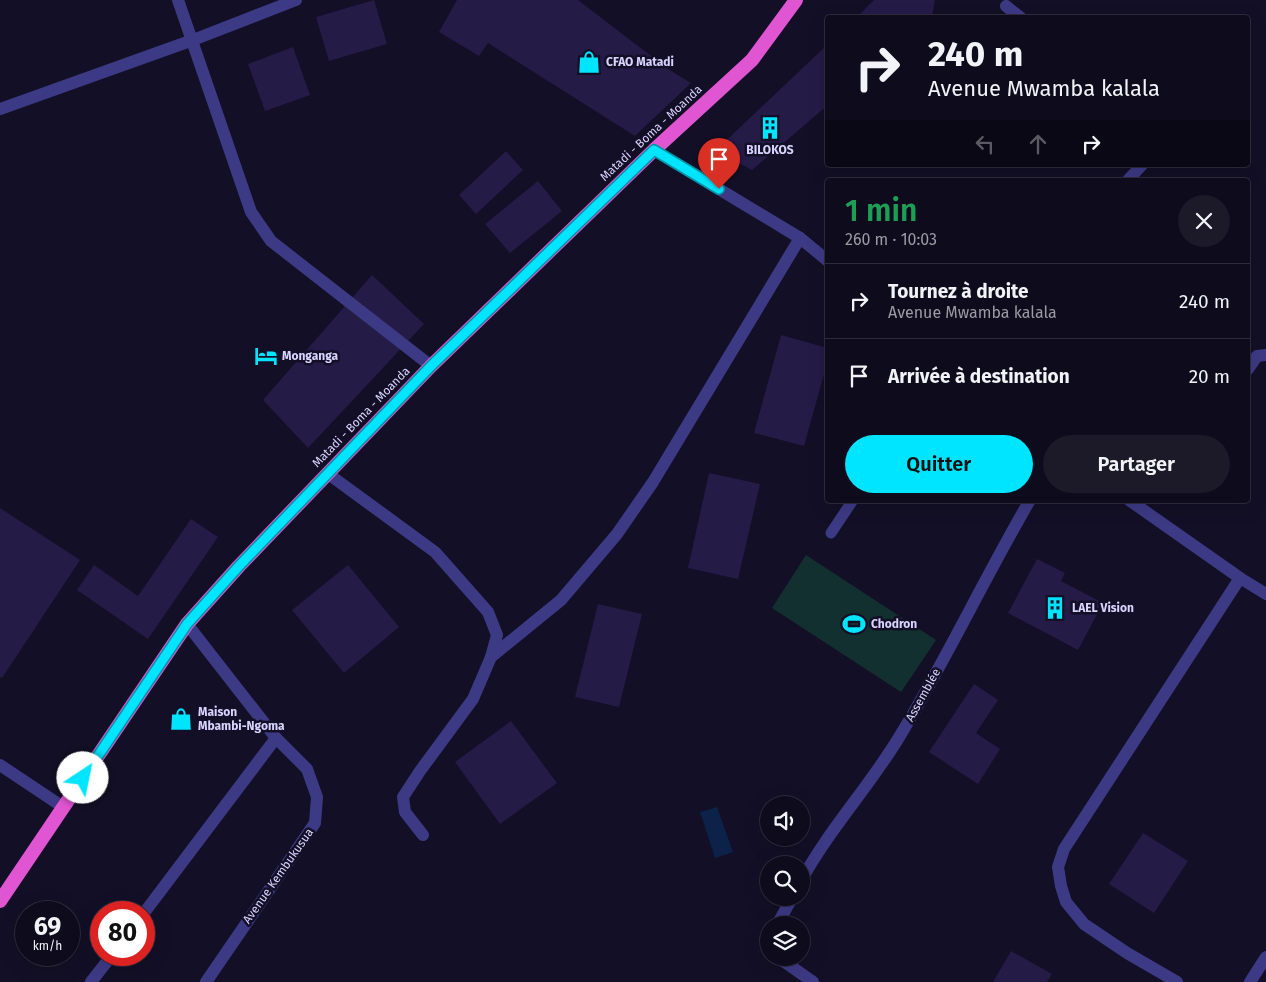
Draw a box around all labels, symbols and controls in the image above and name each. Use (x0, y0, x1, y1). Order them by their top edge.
text: 240 m (928, 33, 1023, 75)
icon: right (845, 35, 910, 100)
shop icon: CFAO Matadi (576, 49, 602, 75)
place label: CFAO Matadi (606, 55, 674, 69)
text: Avenue Mwamba kalala (928, 75, 1160, 102)
street label: Matadi - Boma - Moanda (597, 82, 705, 184)
building icon: BILOKOS (757, 115, 783, 141)
icon: left (971, 130, 999, 158)
icon: ahead (1024, 130, 1052, 158)
icon: right (1077, 130, 1105, 158)
pin (698, 138, 740, 189)
place label: BILOKOS (746, 143, 794, 157)
icon: arrive (705, 145, 733, 173)
text: 1 min (845, 193, 917, 229)
button: close (1178, 195, 1230, 247)
text: 260 m · 10:03 (845, 230, 937, 249)
text: Tournez à droite (888, 280, 1029, 303)
icon: right (845, 287, 873, 315)
text: 240 m (1179, 290, 1230, 313)
text: Avenue Mwamba kalala (888, 303, 1057, 322)
hotel icon: Monganga (253, 343, 279, 369)
place label: Monganga (282, 349, 339, 363)
icon: arrive (845, 362, 873, 390)
street label: Matadi - Boma - Moanda (309, 364, 413, 470)
text: Arrivée à destination (888, 365, 1070, 388)
text: 20 m (1189, 365, 1230, 388)
button: Quitter (845, 435, 1033, 493)
button: Partager (1043, 435, 1230, 493)
building icon: LAEL Vision (1042, 595, 1068, 621)
place label: LAEL Vision (1072, 601, 1134, 615)
sports icon: Chodron (841, 611, 867, 637)
place label: Chodron (871, 617, 917, 631)
street label: Assemblée (903, 666, 943, 724)
place label: Maison Mbambi-Ngoma (198, 705, 285, 733)
shop icon: Maison Mbambi-Ngoma (168, 706, 194, 732)
position arrow (56, 751, 108, 803)
map controls (760, 796, 810, 966)
button: sound (760, 796, 810, 846)
street label: Avenue Kembukusua (240, 826, 316, 926)
button: search (760, 856, 810, 906)
speed limit sign: 80 (90, 901, 155, 966)
text: 69 (34, 912, 61, 942)
button: layers (760, 916, 810, 966)
text: km/h (33, 939, 62, 953)

